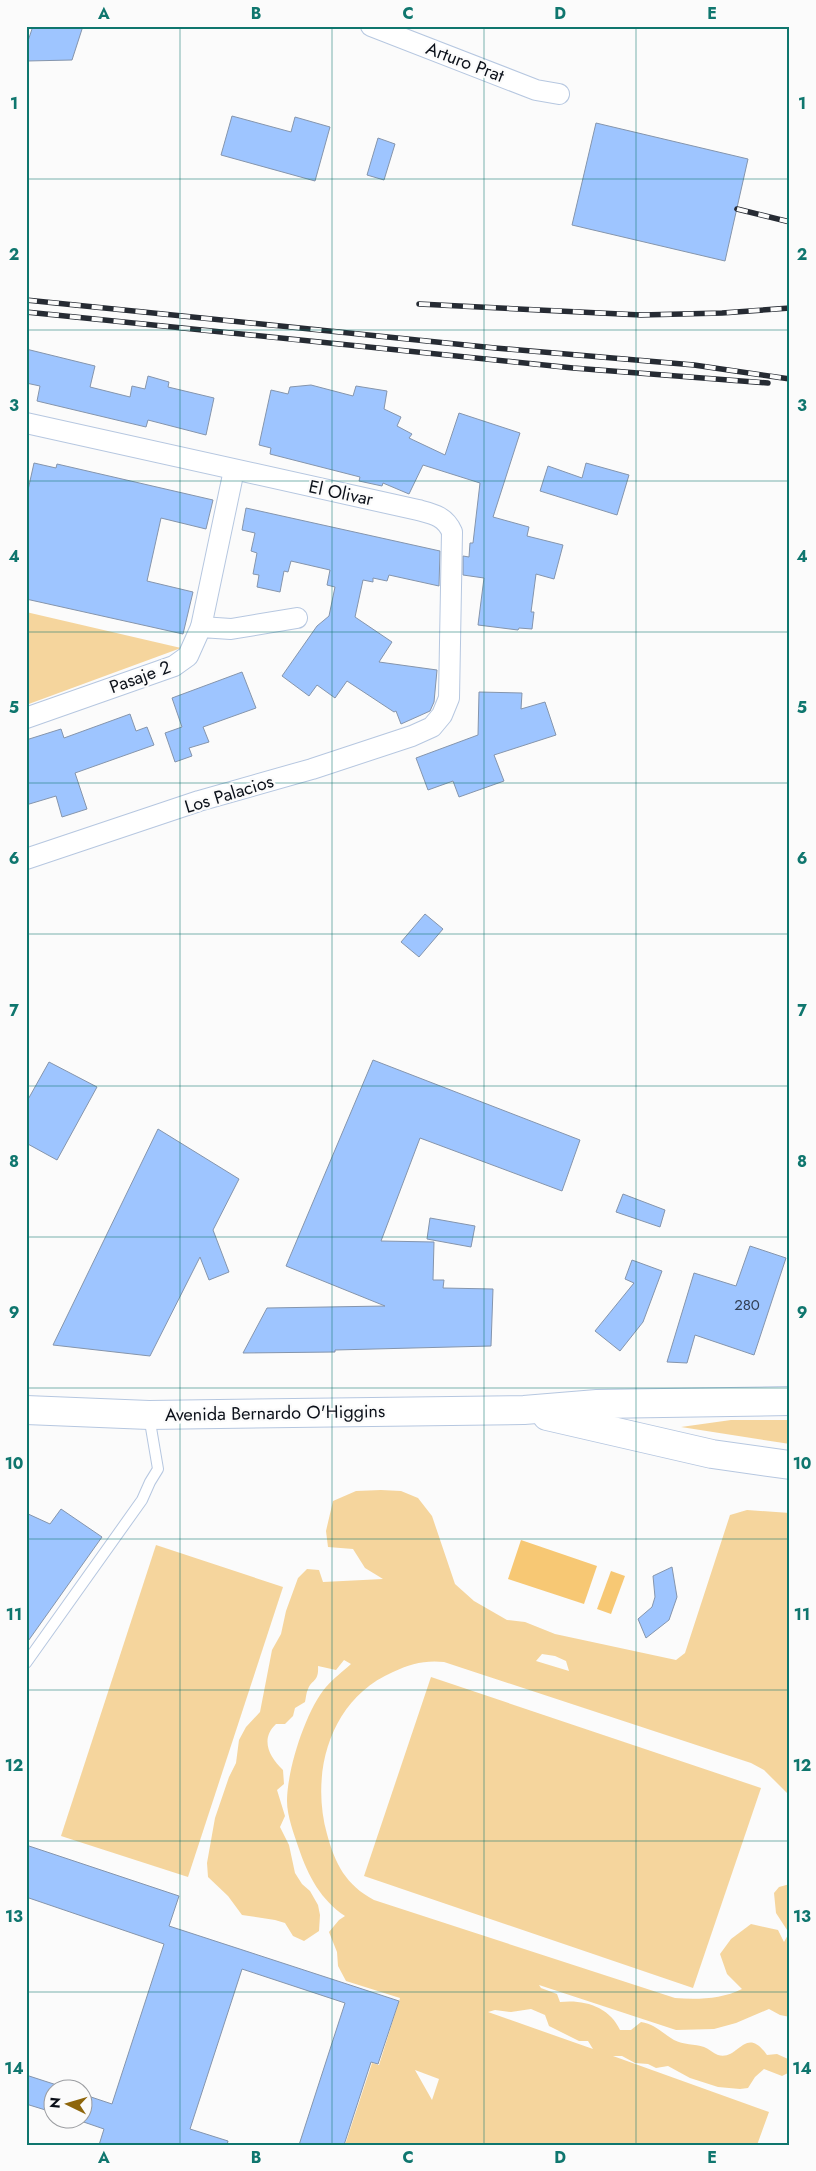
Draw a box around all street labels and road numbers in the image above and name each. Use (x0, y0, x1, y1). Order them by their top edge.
street label: Arturo Prat (422, 35, 508, 89)
street label: El Olivar (306, 474, 376, 513)
street label: Pasaje 2 (106, 654, 174, 700)
street label: Los Palacios (181, 768, 277, 820)
street label: Avenida Bernardo O'Higgins (165, 1398, 385, 1428)

